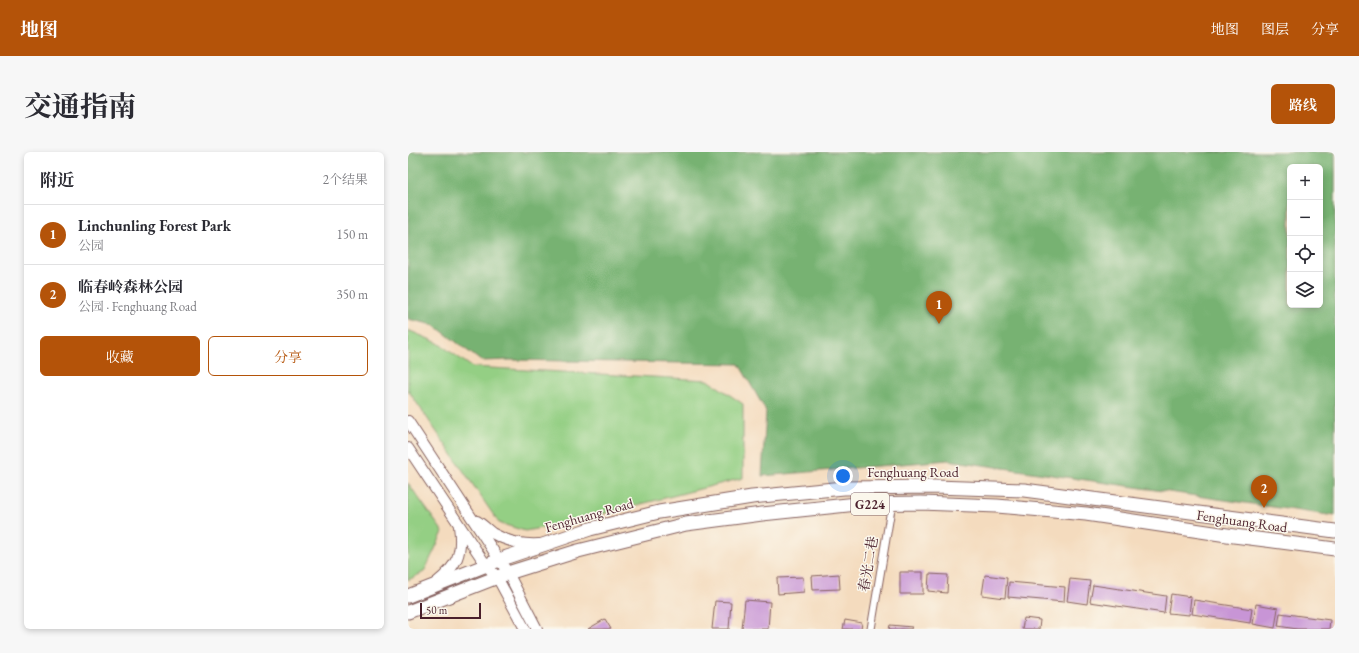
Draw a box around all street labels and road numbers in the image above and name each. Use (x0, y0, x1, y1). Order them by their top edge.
street label: Fenghuang Road (867, 463, 960, 481)
street label: Fenghuang Road (543, 493, 636, 536)
road number: G224 (851, 493, 889, 515)
street label: Fenghuang Road (1195, 506, 1289, 536)
street label: 春光二巷 (854, 535, 882, 593)

